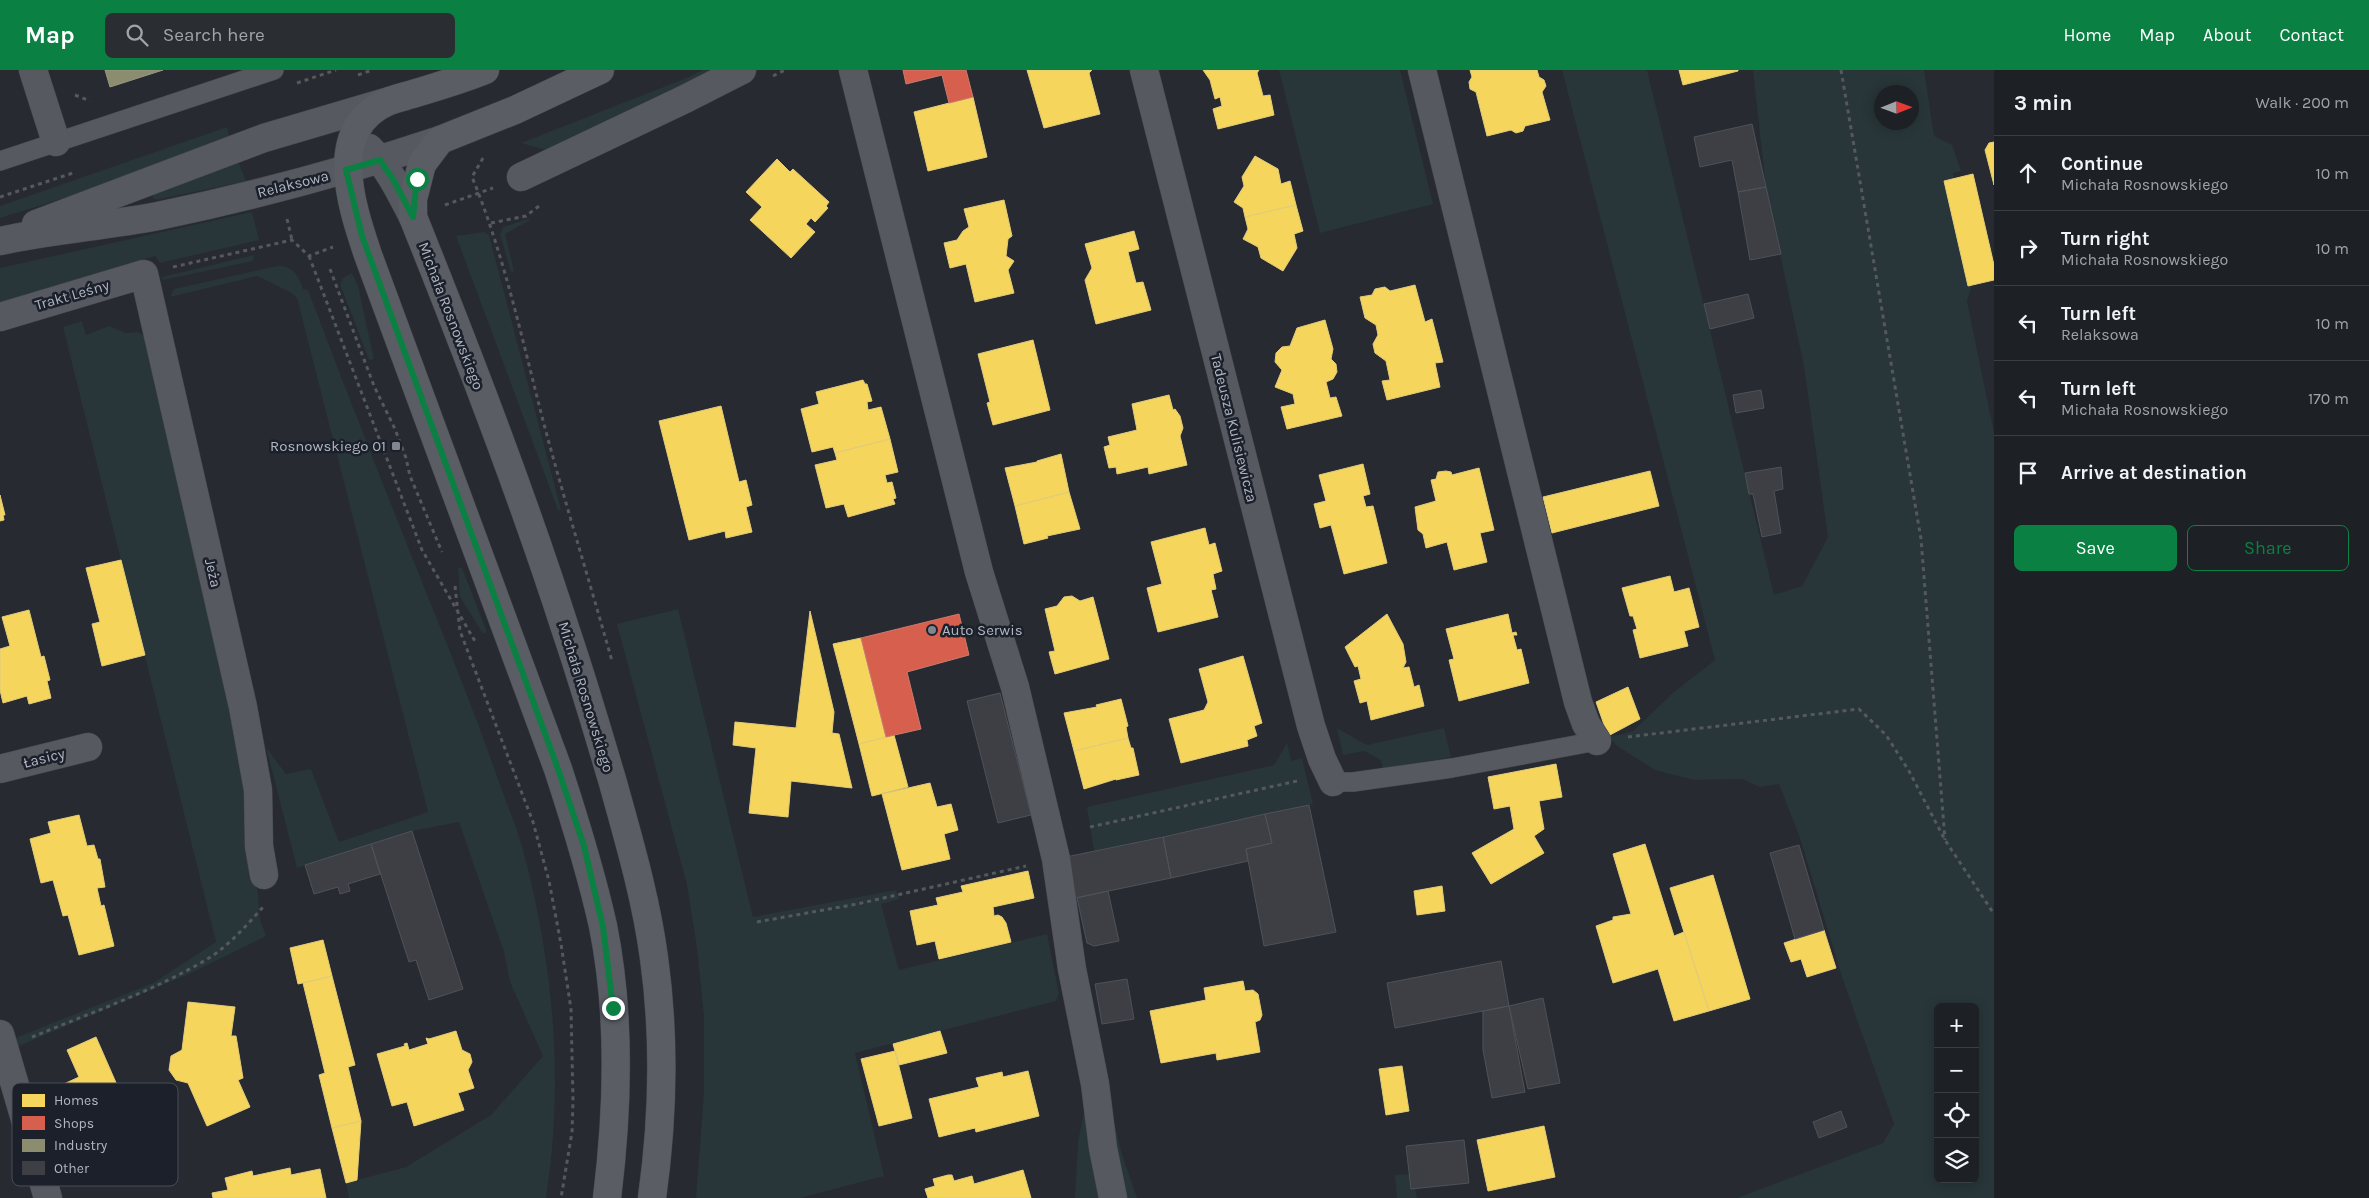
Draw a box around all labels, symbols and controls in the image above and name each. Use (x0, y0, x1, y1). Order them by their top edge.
search box (105, 13, 455, 58)
text: Map (25, 21, 75, 49)
icon: search (123, 21, 151, 49)
text: Search here (163, 24, 265, 46)
text: Home (2063, 24, 2111, 46)
text: Map (2139, 24, 2175, 46)
text: About (2203, 24, 2252, 46)
text: Contact (2280, 24, 2344, 46)
north arrow (1874, 85, 1919, 130)
text: 3 min (2014, 91, 2072, 115)
text: Walk · 200 m (2255, 93, 2349, 112)
text: Continue (2061, 153, 2143, 175)
icon: ahead (2014, 159, 2042, 187)
text: 10 m (2315, 164, 2349, 183)
street label: Relaksowa (255, 166, 331, 202)
route start (406, 168, 429, 191)
text: Michała Rosnowskiego (2061, 175, 2228, 194)
text: Turn right (2061, 228, 2150, 250)
icon: right (2014, 234, 2042, 262)
text: 10 m (2315, 239, 2349, 258)
street label: Michała Rosnowskiego (414, 240, 488, 392)
text: Michała Rosnowskiego (2061, 250, 2228, 269)
street label: Trakt Leśny (33, 276, 111, 314)
text: Turn left (2061, 303, 2136, 325)
icon: left (2014, 309, 2042, 337)
text: 10 m (2315, 314, 2349, 333)
text: Relaksowa (2061, 325, 2139, 344)
street label: Tadeusza Kulisiewicza (1207, 352, 1261, 504)
text: Turn left (2061, 378, 2136, 400)
icon: left (2014, 384, 2042, 412)
text: 170 m (2308, 389, 2349, 408)
text: Michała Rosnowskiego (2061, 400, 2228, 419)
place label: Rosnowskiego 01 (270, 437, 386, 455)
marker: Rosnowskiego 01 (390, 440, 402, 452)
icon: arrive (2014, 459, 2042, 487)
text: Arrive at destination (2061, 462, 2247, 484)
button: Save (2014, 525, 2177, 571)
button: Share (2187, 525, 2349, 571)
street label: Jeża (201, 557, 225, 589)
street label: Michała Rosnowskiego (554, 619, 618, 775)
place label: Auto Serwis (942, 621, 1023, 639)
marker: Auto Serwis (926, 624, 938, 636)
street label: Łasicy (21, 744, 67, 772)
route end (602, 997, 625, 1020)
map controls (1934, 1003, 1979, 1183)
button: + (1934, 1003, 1979, 1048)
button: − (1934, 1048, 1979, 1093)
legend (12, 1083, 178, 1186)
text: Homes (54, 1092, 99, 1109)
button: locate (1934, 1093, 1979, 1138)
text: Shops (54, 1115, 94, 1132)
text: Industry (54, 1137, 108, 1154)
button: layers (1934, 1138, 1979, 1183)
text: Other (54, 1160, 90, 1177)

